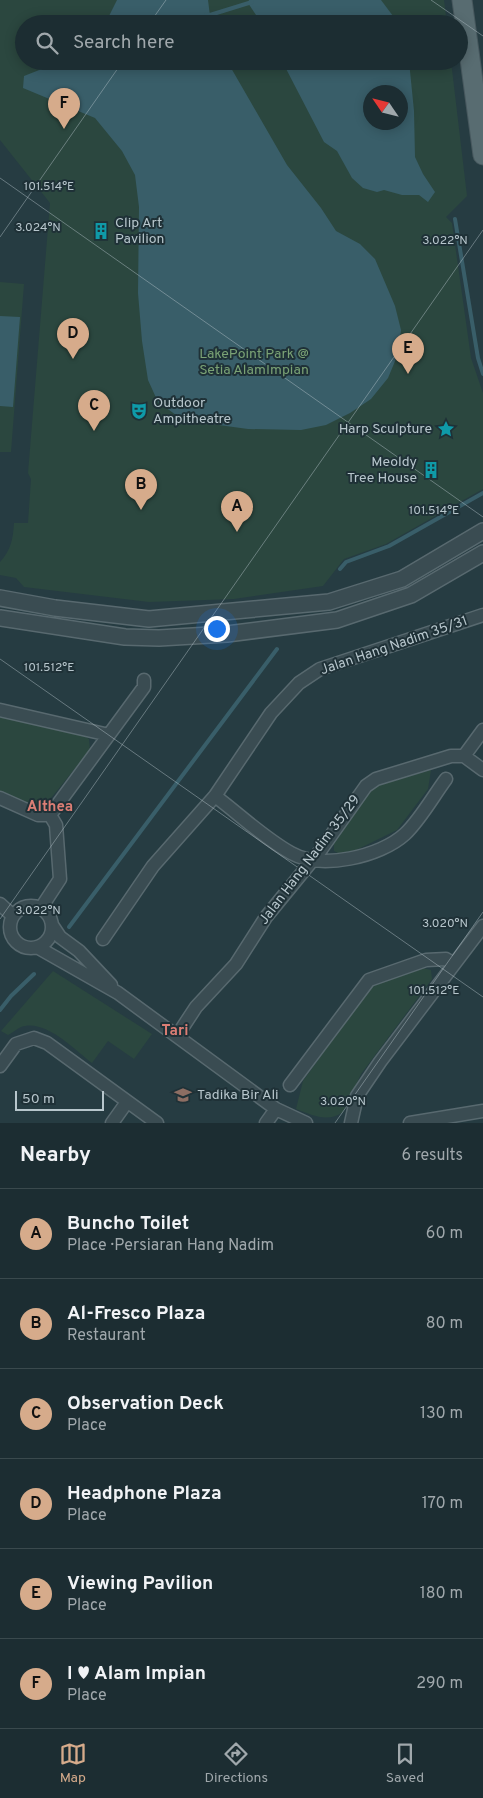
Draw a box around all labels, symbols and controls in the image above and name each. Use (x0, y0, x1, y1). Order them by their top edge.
search box (15, 15, 468, 70)
icon: search (33, 29, 61, 57)
text: Search here (73, 31, 175, 55)
north arrow (363, 85, 408, 130)
pin: F (48, 88, 80, 129)
text: 101.514°E (24, 179, 74, 195)
place label: Clip Art Pavilion (115, 215, 164, 248)
text: 3.024°N (15, 220, 61, 236)
building icon: Clip Art Pavilion (91, 221, 111, 241)
text: 3.022°N (422, 233, 468, 249)
pin: D (57, 318, 89, 359)
pin: E (392, 333, 424, 374)
park label: LakePoint Park @ Setia AlamImpian (199, 346, 309, 379)
pin: C (78, 390, 110, 431)
place label: Outdoor Ampitheatre (153, 395, 231, 428)
theatre icon: Outdoor Ampitheatre (129, 401, 149, 421)
place icon: Harp Sculpture (436, 419, 456, 439)
place label: Harp Sculpture (339, 421, 432, 438)
place label: Meoldy Tree House (347, 454, 417, 487)
building icon: Meoldy Tree House (421, 460, 441, 480)
pin: B (125, 469, 157, 510)
pin: A (221, 491, 253, 532)
text: 101.514°E (409, 503, 459, 519)
street label: Jalan Hang Nadim 35/31 (318, 613, 470, 679)
your location (204, 616, 230, 642)
text: 101.512°E (24, 660, 74, 676)
street label: Jalan Hang Nadim 35/29 (256, 792, 364, 928)
district label: Althea (27, 798, 73, 817)
text: 3.022°N (15, 903, 61, 919)
text: 3.020°N (422, 916, 468, 932)
text: 101.512°E (409, 983, 459, 999)
district label: Tari (162, 1022, 188, 1041)
school or university icon: Tadika Bir Ali (173, 1085, 193, 1105)
place label: Tadika Bir Ali (197, 1087, 279, 1104)
scale bar (15, 1088, 104, 1111)
text: 50 m (22, 1091, 55, 1108)
text: 3.020°N (320, 1094, 366, 1110)
text: Nearby (20, 1142, 91, 1169)
text: 6 results (401, 1146, 463, 1166)
text: Buncho Toilet (67, 1212, 189, 1236)
text: A (30, 1224, 42, 1244)
text: 60 m (426, 1224, 463, 1244)
text: Place · Persiaran Hang Nadim (67, 1236, 274, 1256)
text: Al-Fresco Plaza (67, 1302, 205, 1326)
text: B (30, 1314, 42, 1334)
text: 80 m (426, 1314, 463, 1334)
text: Restaurant (67, 1326, 146, 1346)
text: Observation Deck (67, 1392, 224, 1416)
text: C (31, 1404, 41, 1424)
text: 130 m (420, 1404, 463, 1424)
text: Place (67, 1416, 107, 1436)
text: Headphone Plaza (67, 1482, 222, 1506)
text: D (30, 1494, 42, 1514)
text: 170 m (422, 1494, 463, 1514)
text: Place (67, 1506, 107, 1526)
text: Viewing Pavilion (67, 1572, 213, 1596)
text: E (31, 1584, 41, 1604)
text: 180 m (420, 1584, 463, 1604)
text: Place (67, 1596, 107, 1616)
text: I ♥ Alam Impian (67, 1662, 206, 1686)
text: F (31, 1674, 41, 1694)
text: 290 m (416, 1674, 463, 1694)
text: Place (67, 1686, 107, 1706)
tab: Map (59, 1740, 87, 1787)
tab: Directions (204, 1740, 268, 1787)
tab: Saved (386, 1740, 424, 1787)

